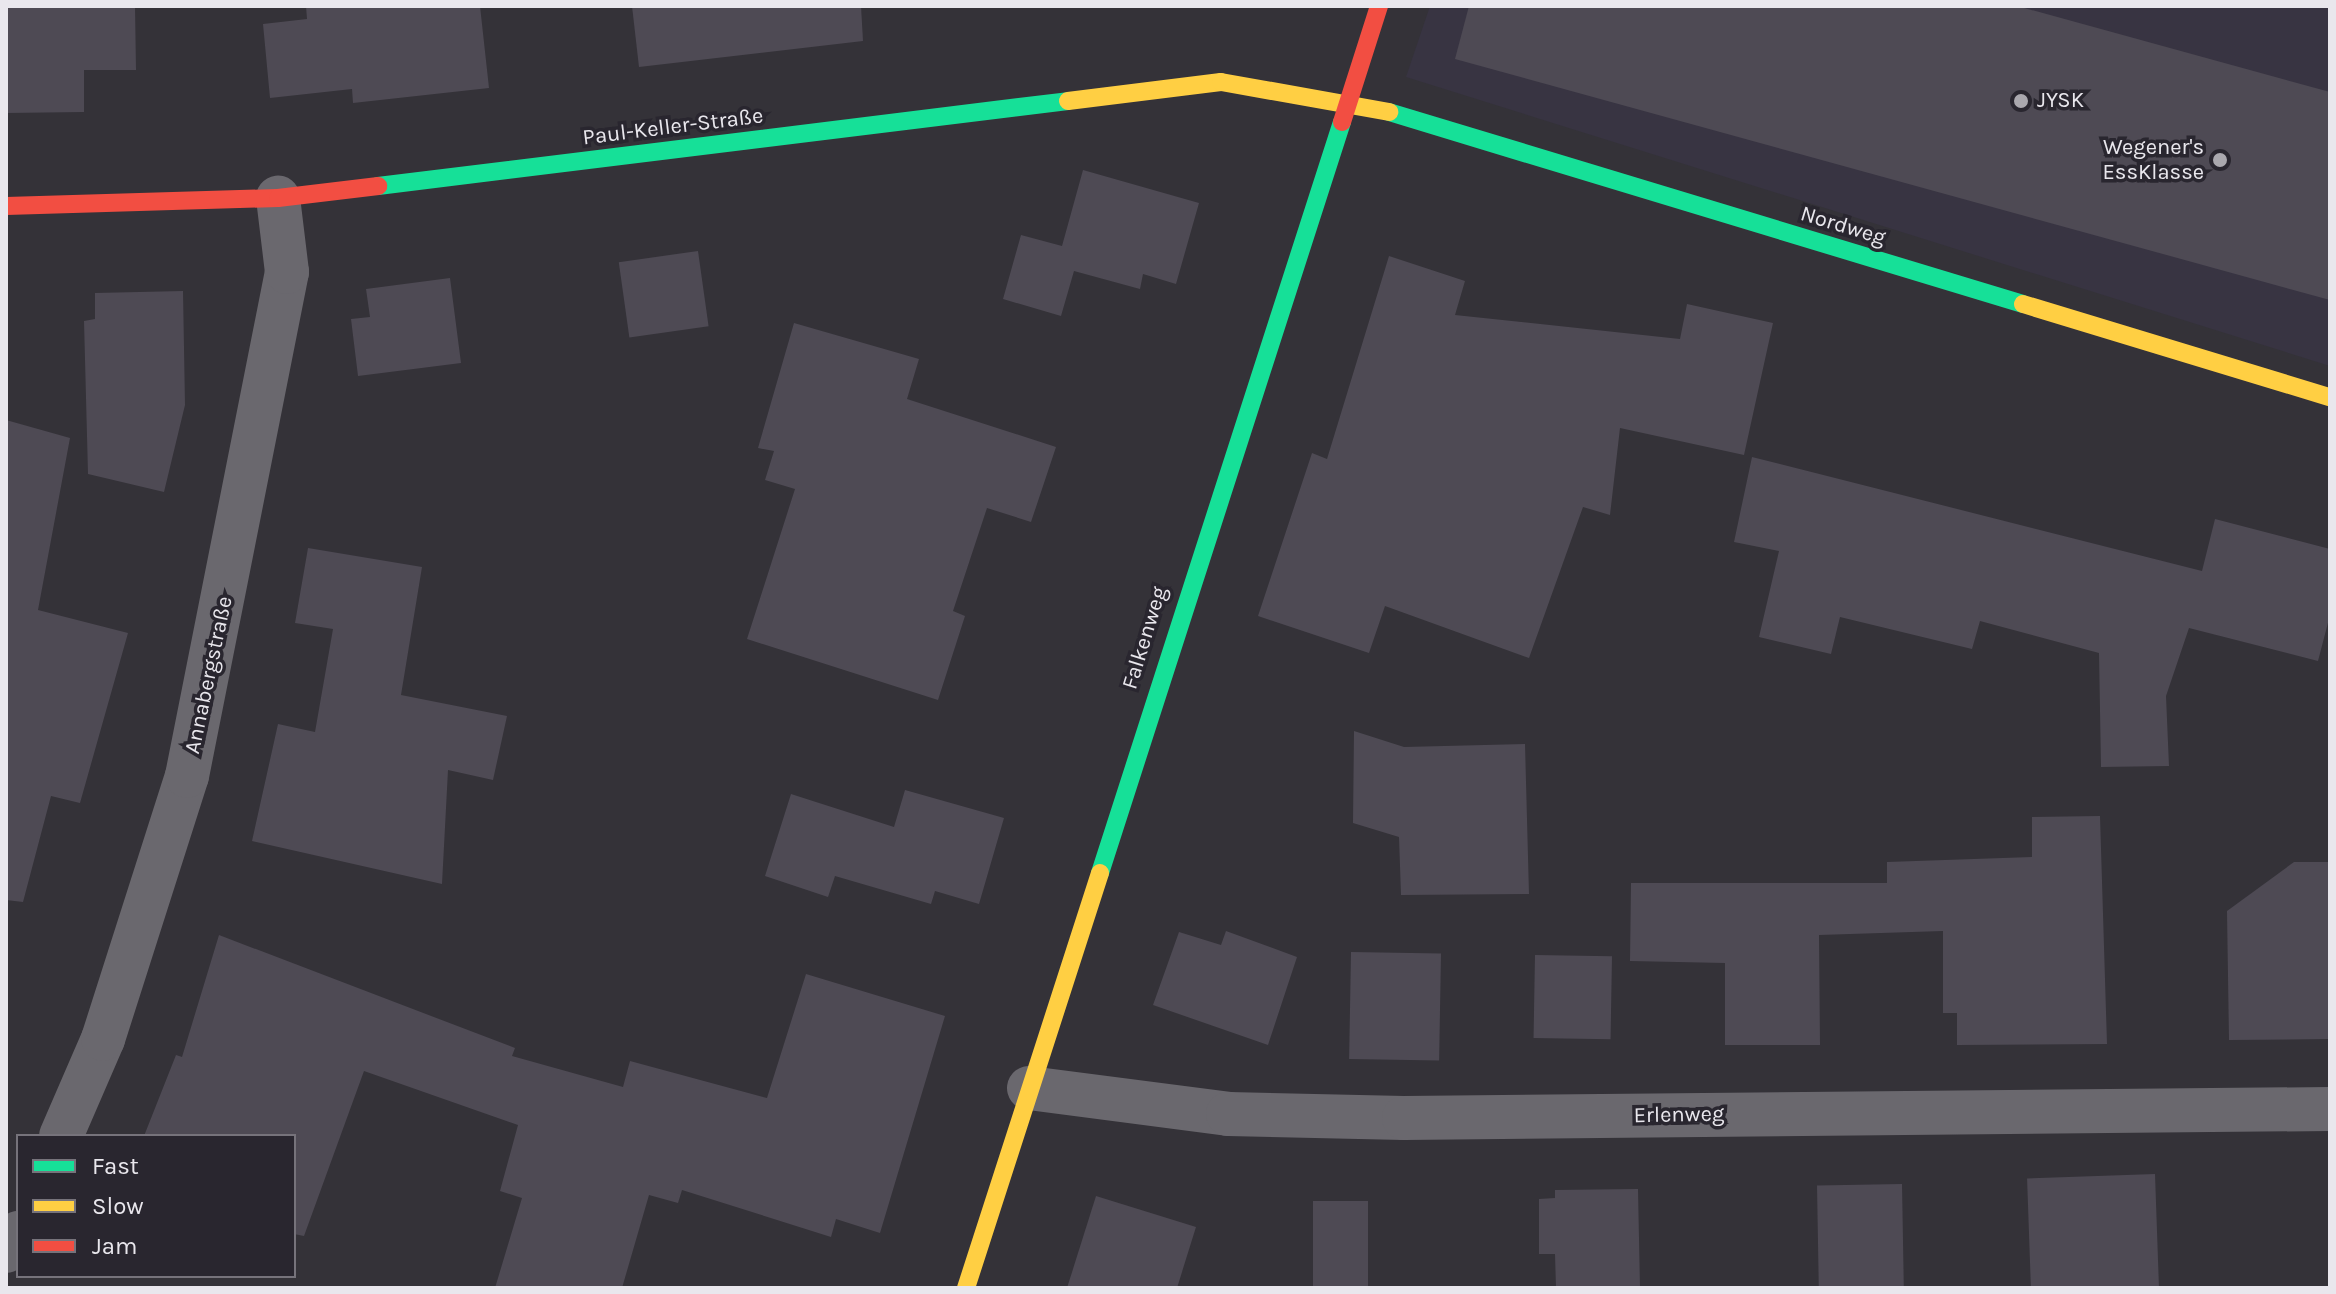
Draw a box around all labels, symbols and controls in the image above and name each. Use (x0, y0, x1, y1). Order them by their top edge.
place label: JYSK (2037, 88, 2084, 114)
marker: JYSK (2012, 92, 2030, 110)
street label: Paul-Keller-Straße (581, 103, 765, 151)
place label: Wegener's EssKlasse (2102, 134, 2204, 186)
marker: Wegener's EssKlasse (2211, 151, 2229, 169)
street label: Nordweg (1797, 201, 1889, 251)
street label: Falkenweg (1117, 584, 1173, 692)
street label: Annabergstraße (179, 594, 239, 756)
street label: Erlenweg (1633, 1101, 1725, 1129)
legend (16, 1134, 296, 1278)
text: Fast (92, 1152, 139, 1180)
text: Slow (92, 1192, 144, 1220)
text: Jam (92, 1232, 137, 1260)

